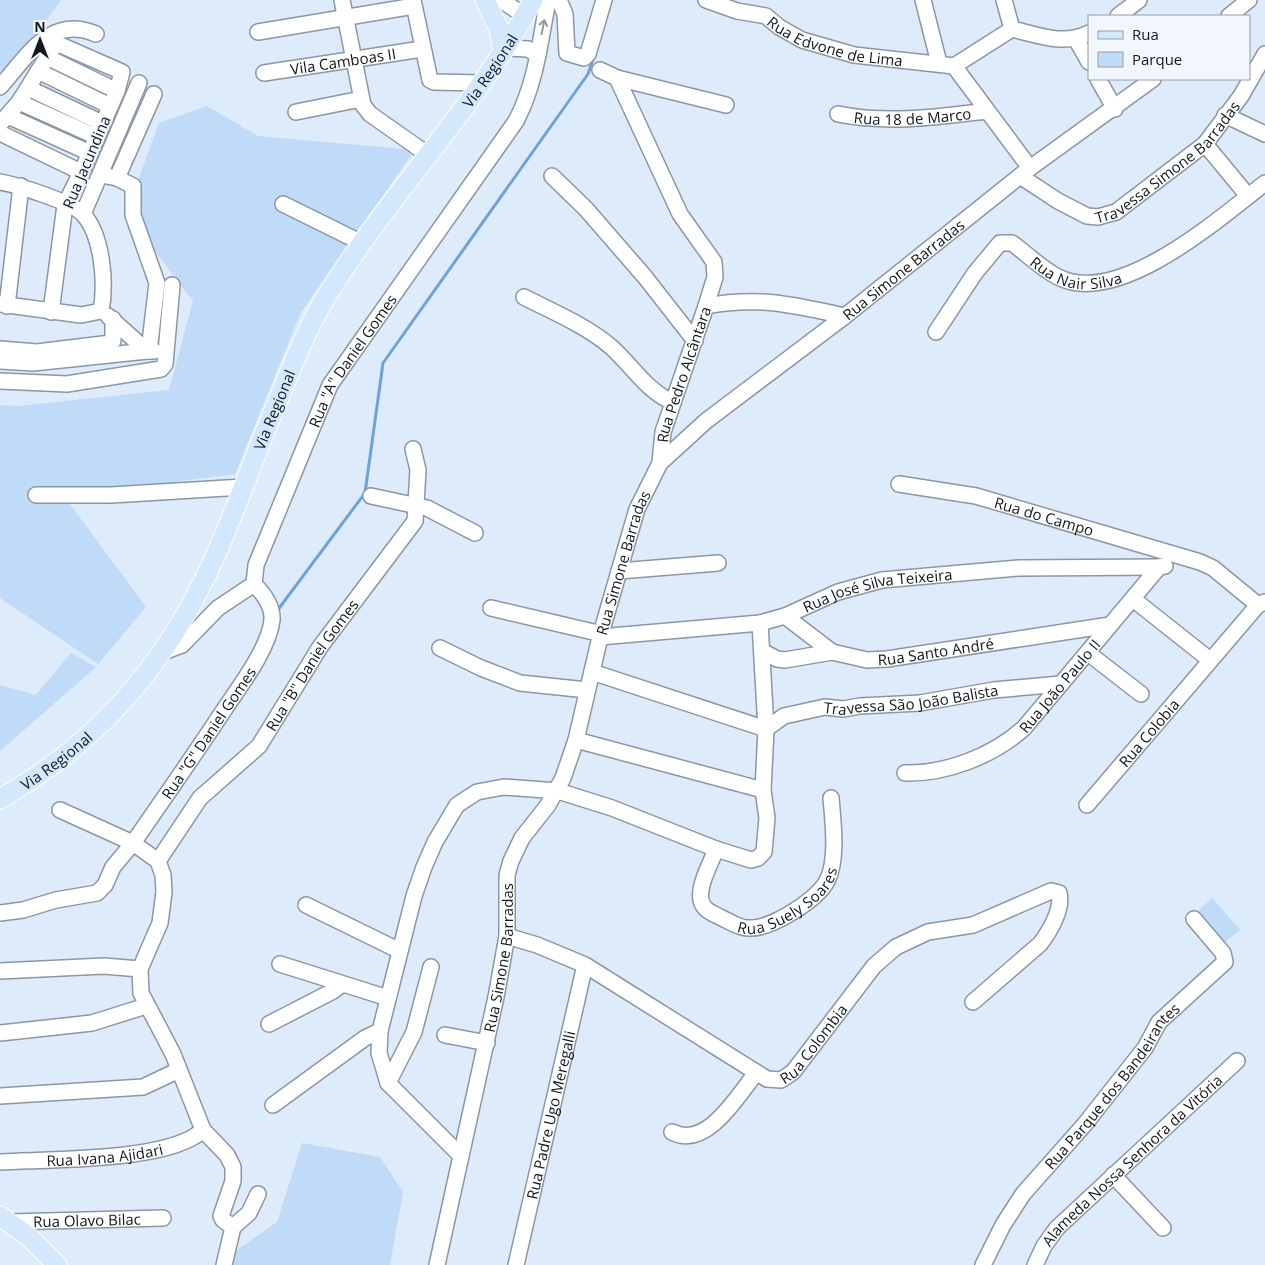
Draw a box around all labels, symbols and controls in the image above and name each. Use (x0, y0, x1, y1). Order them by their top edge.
street label: Rua Edvone de Lima (763, 11, 904, 70)
north arrow (15, 15, 65, 65)
legend (1088, 15, 1250, 80)
text: N (34, 17, 46, 36)
one-way arrow (538, 20, 548, 36)
text: Rua (1132, 24, 1159, 44)
street label: Via Regional (458, 30, 522, 111)
street label: Vila Camboas II (289, 43, 397, 79)
text: Parque (1132, 49, 1182, 69)
street label: Travessa Simone Barradas (1093, 97, 1244, 227)
street label: Rua 18 de Marco (853, 103, 972, 129)
street label: Rua Jacundina (57, 112, 115, 212)
street label: Rua Simone Barradas (838, 215, 968, 324)
street label: Rua Nair Silva (1026, 252, 1124, 293)
street label: Rua "A" Daniel Gomes (304, 290, 401, 430)
street label: Rua Pedro Alcântara (652, 304, 715, 443)
street label: Via Regional (249, 367, 300, 453)
street label: Rua Simone Barradas (591, 487, 655, 637)
street label: Rua do Campo (992, 492, 1096, 540)
street label: Rua José Silva Teixeira (800, 564, 953, 617)
street label: Rua "B" Daniel Gomes (261, 595, 363, 735)
street label: Rua Santo André (877, 633, 995, 669)
street label: Rua João Paulo II (1014, 635, 1105, 737)
street label: Rua "G" Daniel Gomes (157, 663, 260, 803)
street label: Travessa São João Balista (823, 679, 1000, 719)
street label: Rua Colobia (1114, 695, 1183, 771)
street label: Via Regional (17, 727, 96, 794)
street label: Rua Suely Soares (736, 865, 841, 938)
street label: Rua Simone Barradas (479, 883, 517, 1034)
street label: Rua Parque dos Bandeirantes (1040, 998, 1184, 1173)
street label: Rua Colombia (776, 1000, 851, 1088)
street label: Rua Padre Ugo Meregalli (521, 1029, 580, 1201)
street label: Alameda Nossa Senhora da Vitória (1037, 1070, 1226, 1250)
street label: Rua Ivana Ajidari (46, 1139, 165, 1170)
street label: Rua Olavo Bilac (33, 1209, 141, 1231)

